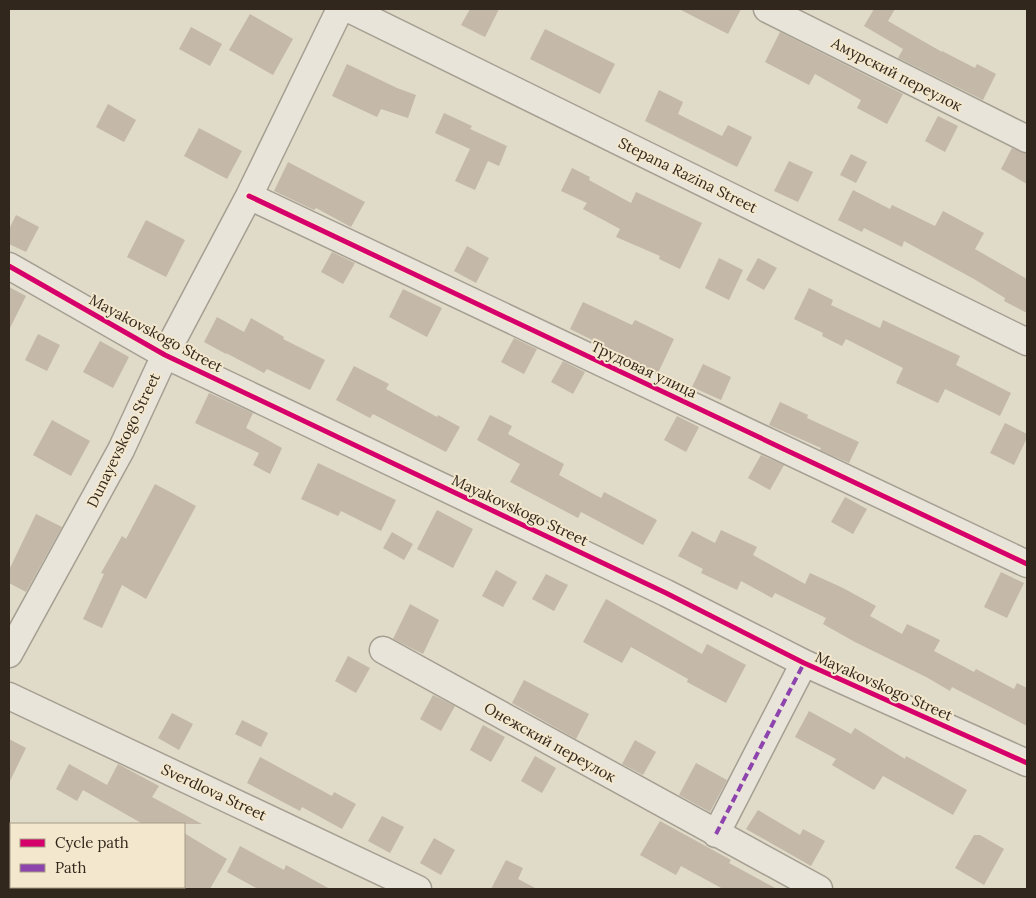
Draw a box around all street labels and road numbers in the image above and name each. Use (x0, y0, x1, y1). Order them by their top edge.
street label: Амурский переулок (828, 32, 966, 115)
street label: Stepana Razina Street (615, 133, 761, 217)
street label: Mayakovskogo Street (86, 290, 226, 376)
street label: Трудовая улица (588, 336, 700, 402)
street label: Dunayevskogo Street (82, 369, 164, 510)
street label: Mayakovskogo Street (449, 470, 591, 550)
street label: Mayakovskogo Street (812, 647, 956, 725)
street label: Онежский переулок (481, 698, 619, 786)
street label: Sverdlova Street (158, 759, 270, 825)

